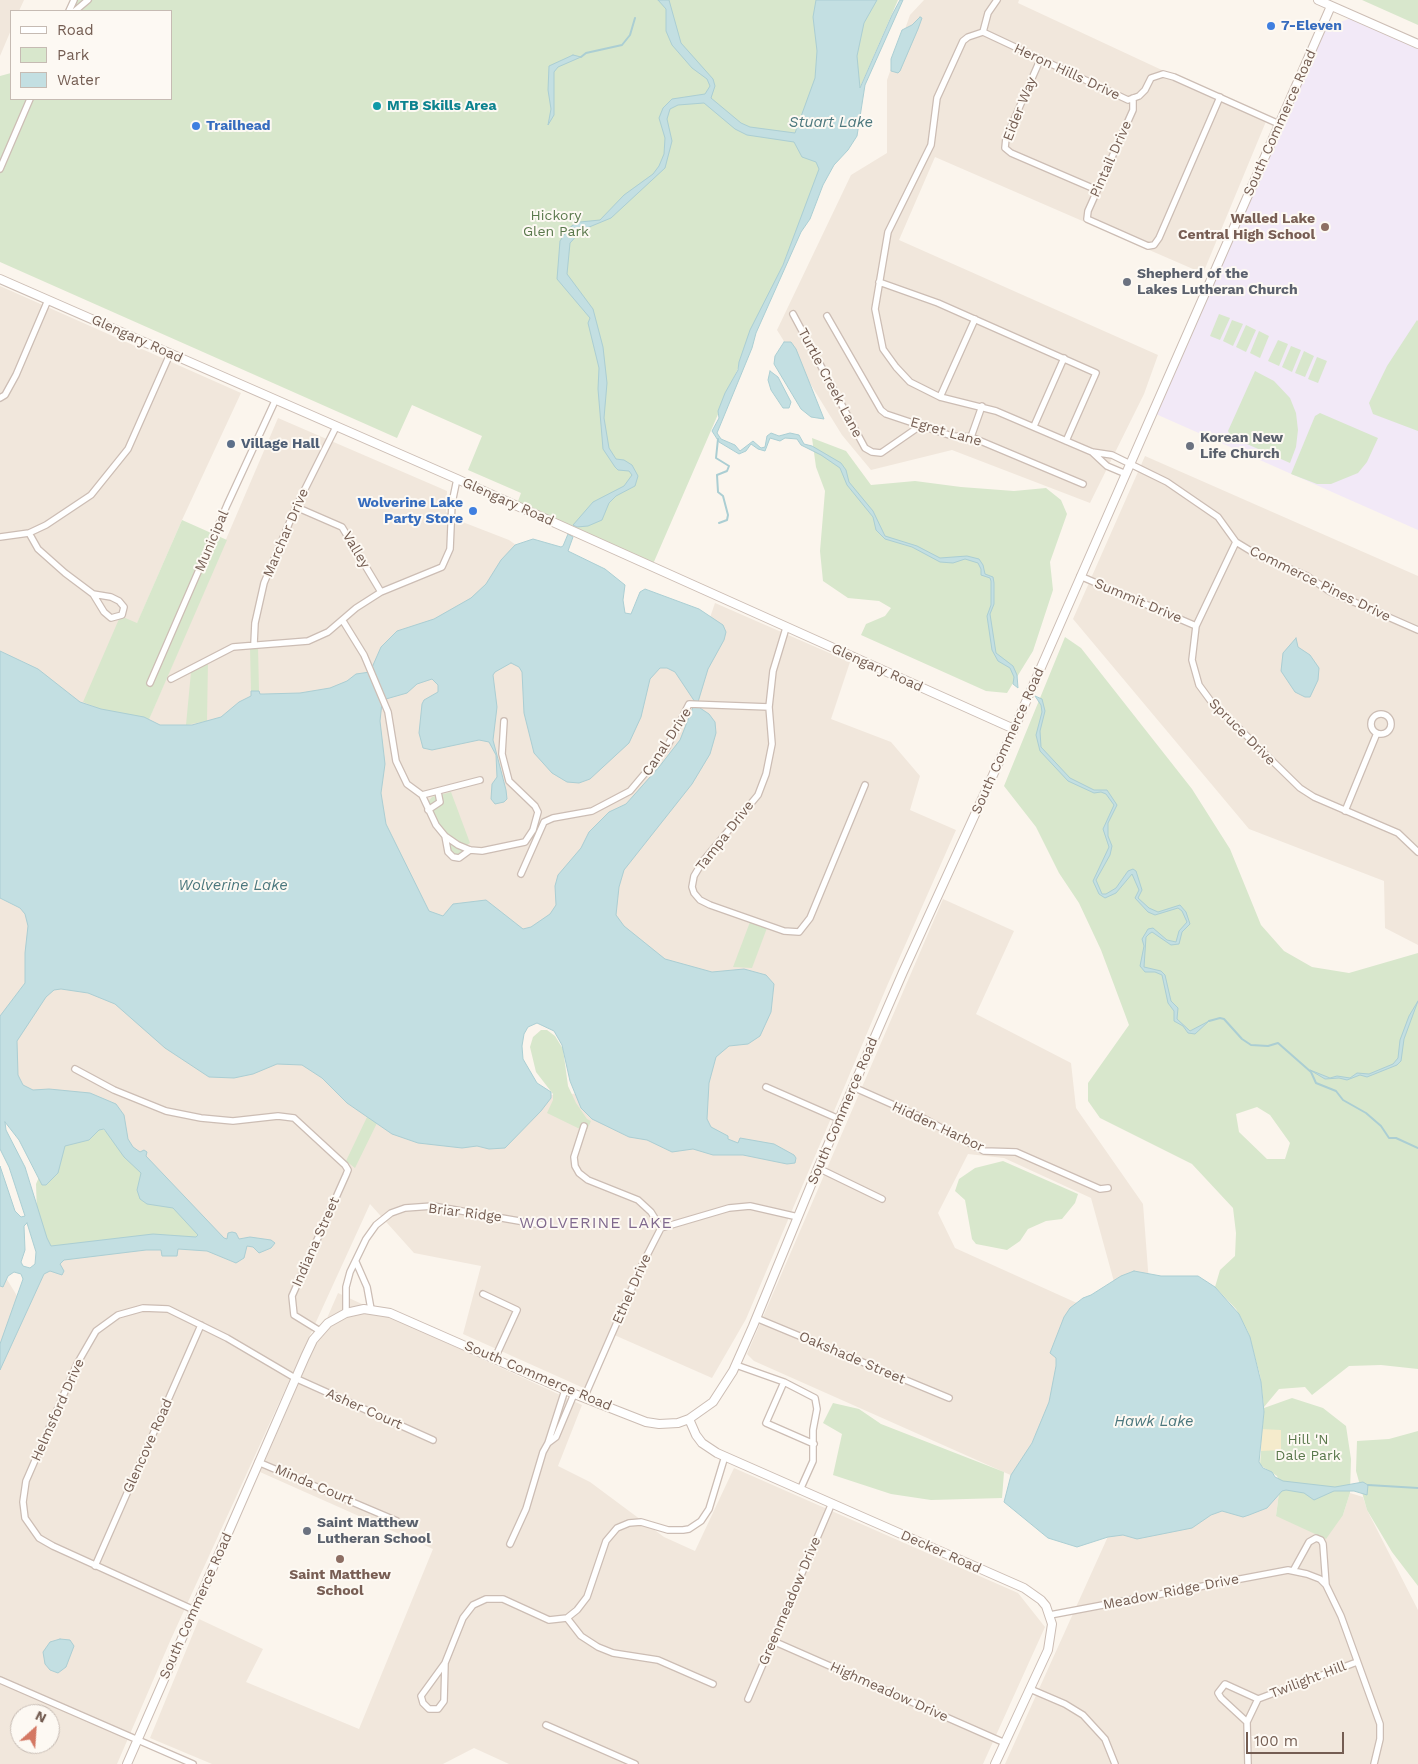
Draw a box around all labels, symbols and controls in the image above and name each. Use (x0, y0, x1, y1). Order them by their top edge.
legend (10, 10, 172, 100)
place label: 7-Eleven (1281, 18, 1342, 34)
marker: 7-Eleven (1265, 20, 1277, 32)
text: Road (57, 21, 94, 39)
street label: Heron Hills Drive (1011, 40, 1123, 104)
text: Park (57, 46, 89, 64)
street label: South Commerce Road (1240, 47, 1320, 199)
text: Water (57, 71, 100, 89)
street label: Eider Way (1000, 74, 1040, 144)
place label: MTB Skills Area (387, 98, 497, 114)
marker: MTB Skills Area (371, 100, 383, 112)
water label: Stuart Lake (789, 114, 873, 132)
place label: Trailhead (206, 118, 271, 134)
street label: Pintail Drive (1087, 118, 1135, 200)
marker: Trailhead (190, 120, 202, 132)
park label: Hickory Glen Park (523, 208, 589, 240)
place label: Walled Lake Central High School (1178, 211, 1315, 243)
marker: Walled Lake Central High School (1319, 221, 1331, 233)
place label: Shepherd of the Lakes Lutheran Church (1137, 266, 1298, 298)
marker: Shepherd of the Lakes Lutheran Church (1121, 276, 1133, 288)
street label: Glengary Road (89, 311, 185, 367)
street label: Turtle Creek Lane (794, 325, 866, 441)
street label: Egret Lane (908, 414, 984, 450)
place label: Korean New Life Church (1200, 430, 1283, 462)
place label: Village Hall (241, 436, 320, 452)
marker: Village Hall (225, 438, 237, 450)
marker: Korean New Life Church (1184, 440, 1196, 452)
street label: Glengary Road (460, 474, 556, 530)
street label: Marchar Drive (260, 486, 312, 580)
place label: Wolverine Lake Party Store (357, 495, 463, 528)
marker: Wolverine Lake Party Store (467, 505, 479, 517)
street label: Municipal (191, 508, 233, 574)
street label: Valley (339, 529, 373, 571)
street label: Commerce Pines Drive (1247, 542, 1393, 626)
street label: Summit Drive (1092, 575, 1184, 627)
street label: Glengary Road (829, 640, 925, 696)
street label: South Commerce Road (968, 665, 1048, 817)
street label: Spruce Drive (1205, 695, 1279, 769)
street label: Canal Drive (639, 705, 695, 779)
street label: Tampa Drive (692, 797, 758, 875)
water label: Wolverine Lake (178, 877, 288, 895)
street label: South Commerce Road (804, 1035, 882, 1187)
street label: Hidden Harbor (889, 1098, 987, 1156)
street label: Indiana Street (289, 1194, 343, 1290)
street label: Briar Ridge (427, 1200, 503, 1226)
district label: WOLVERINE LAKE (518, 1213, 674, 1233)
street label: Ethel Drive (609, 1251, 655, 1327)
street label: Oakshade Street (796, 1328, 908, 1388)
street label: South Commerce Road (462, 1337, 614, 1415)
street label: Helmsford Drive (28, 1356, 88, 1464)
street label: Asher Court (323, 1385, 405, 1433)
street label: Glencove Road (120, 1396, 176, 1496)
water label: Hawk Lake (1114, 1413, 1194, 1431)
park label: Hill 'N Dale Park (1275, 1432, 1341, 1464)
street label: Minda Court (272, 1461, 356, 1509)
place label: Saint Matthew Lutheran School (317, 1515, 431, 1548)
marker: Saint Matthew Lutheran School (301, 1525, 313, 1537)
street label: Decker Road (898, 1527, 984, 1577)
street label: South Commerce Road (156, 1530, 236, 1682)
street label: Greenmeadow Drive (755, 1534, 825, 1668)
marker: Saint Matthew School (334, 1553, 346, 1565)
place label: Saint Matthew School (289, 1567, 391, 1600)
street label: Meadow Ridge Drive (1102, 1571, 1240, 1613)
street label: Highmeadow Drive (827, 1658, 951, 1726)
street label: Twilight Hill (1268, 1658, 1348, 1702)
north arrow (10, 1704, 60, 1754)
text: N (33, 1707, 49, 1726)
scale bar (1248, 1722, 1346, 1754)
text: 100 m (1254, 1732, 1298, 1750)

